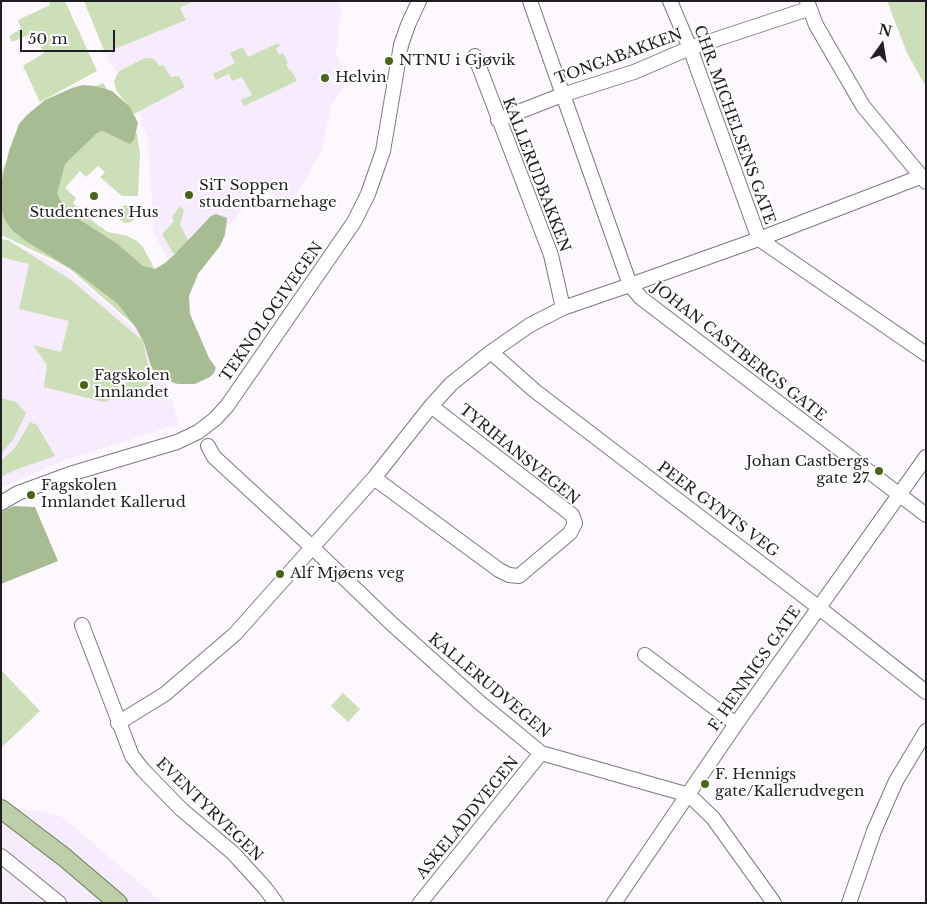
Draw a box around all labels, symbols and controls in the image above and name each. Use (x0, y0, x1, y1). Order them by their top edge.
scale bar (22, 20, 118, 52)
north arrow (857, 20, 907, 70)
text: N (877, 20, 894, 41)
street label: CHR. MICHELSENS GATE (690, 23, 778, 227)
street label: TONGABAKKEN (553, 26, 685, 88)
text: 50 m (28, 29, 68, 48)
place label: NTNU i Gjøvik (399, 52, 515, 70)
marker: NTNU i Gjøvik (383, 55, 395, 67)
place label: Helvin (335, 69, 386, 87)
marker: Helvin (319, 72, 331, 84)
street label: KALLERUDBAKKEN (498, 95, 574, 255)
place label: SiT Soppen studentbarnehage (199, 177, 337, 212)
marker: SiT Soppen studentbarnehage (183, 189, 195, 201)
marker: Studentenes Hus (88, 190, 100, 202)
place label: Studentenes Hus (29, 204, 159, 222)
street label: TEKNOLOGIVEGEN (217, 239, 327, 385)
street label: JOHAN CASTBERGS GATE (649, 279, 829, 425)
place label: Fagskolen Innlandet (94, 367, 170, 402)
marker: Fagskolen Innlandet (78, 379, 90, 391)
street label: TYRIHANSVEGEN (455, 401, 583, 509)
place label: Johan Castbergs gate 27 (746, 453, 869, 488)
street label: PEER GYNTS VEG (654, 458, 782, 562)
marker: Johan Castbergs gate 27 (873, 465, 885, 477)
place label: Fagskolen Innlandet Kallerud (41, 477, 186, 512)
marker: Fagskolen Innlandet Kallerud (25, 489, 37, 501)
place label: Alf Mjøens veg (290, 565, 404, 583)
marker: Alf Mjøens veg (274, 568, 286, 580)
street label: F. HENNIGS GATE (705, 603, 805, 735)
street label: KALLERUDVEGEN (425, 630, 553, 742)
street label: ASKELADDVEGEN (413, 753, 523, 883)
street label: EVENTYRVEGEN (152, 754, 266, 866)
place label: F. Hennigs gate/Kallerudvegen (715, 766, 864, 801)
marker: F. Hennigs gate/Kallerudvegen (699, 778, 711, 790)

